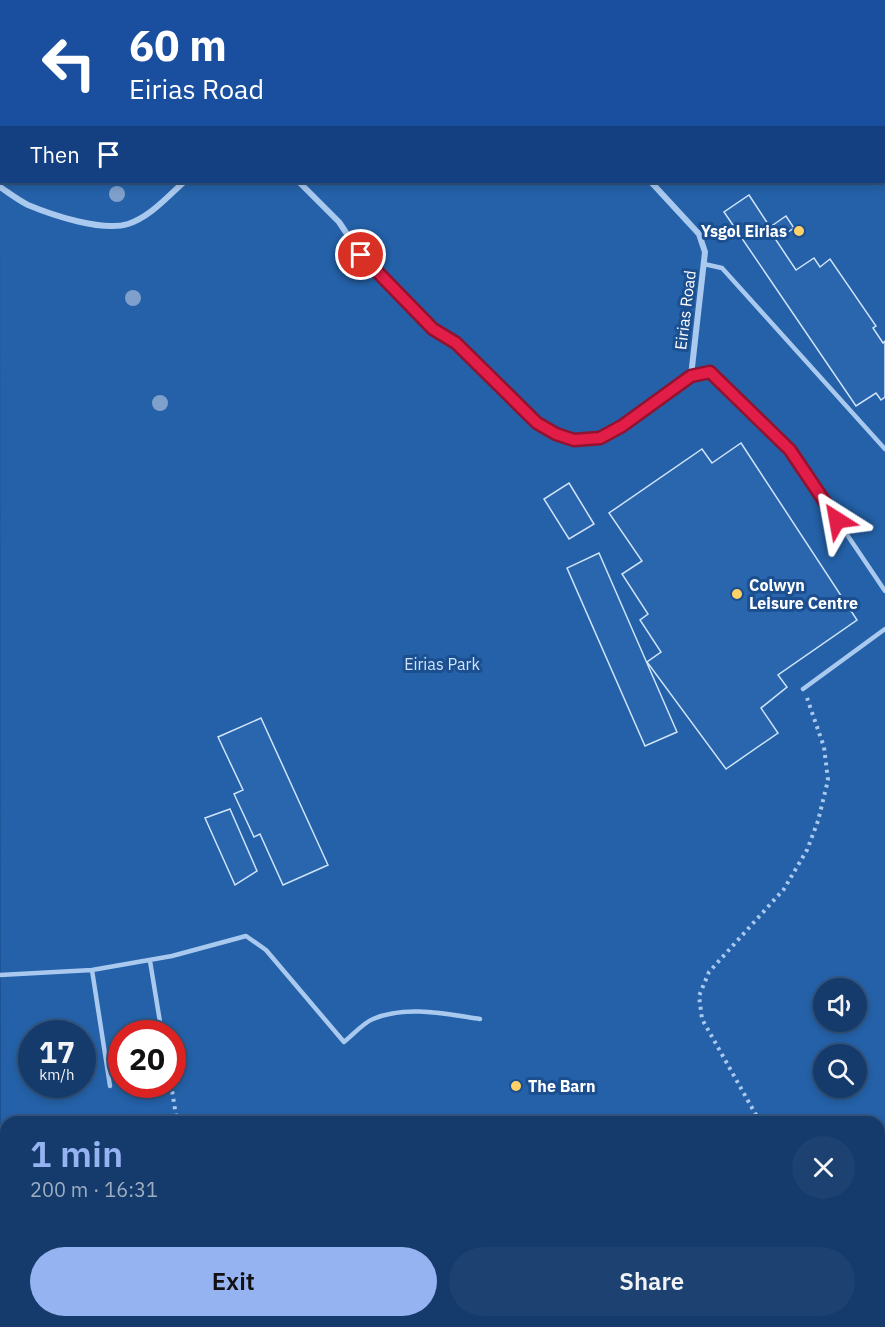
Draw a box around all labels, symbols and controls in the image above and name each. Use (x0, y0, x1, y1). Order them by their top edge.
text: 60 m (129, 18, 227, 73)
icon: left (30, 24, 108, 102)
text: Eirias Road (129, 71, 264, 106)
icon: arrive (92, 138, 125, 171)
text: Then (30, 140, 80, 169)
place label: Ysgol Eirias (701, 221, 787, 241)
marker: Ysgol Eirias (792, 224, 806, 238)
pin (335, 229, 386, 280)
icon: arrive (344, 238, 377, 271)
street label: Eirias Road (670, 269, 700, 351)
position arrow (805, 488, 869, 552)
place label: Colwyn Leisure Centre (749, 575, 858, 613)
marker: Colwyn Leisure Centre (730, 587, 744, 601)
park label: Eirias Park (404, 654, 480, 674)
map controls (813, 978, 867, 1098)
button: sound (813, 978, 867, 1032)
speed limit sign: 20 (108, 1020, 186, 1098)
text: 17 (39, 1032, 75, 1071)
button: search (813, 1044, 867, 1098)
text: km/h (39, 1065, 75, 1084)
place label: The Barn (528, 1076, 595, 1096)
marker: The Barn (509, 1079, 523, 1093)
text: 1 min (30, 1130, 123, 1177)
button: close (792, 1136, 855, 1199)
text: 200 m · 16:31 (30, 1176, 158, 1203)
button: Exit (30, 1247, 437, 1316)
button: Share (449, 1247, 855, 1316)

